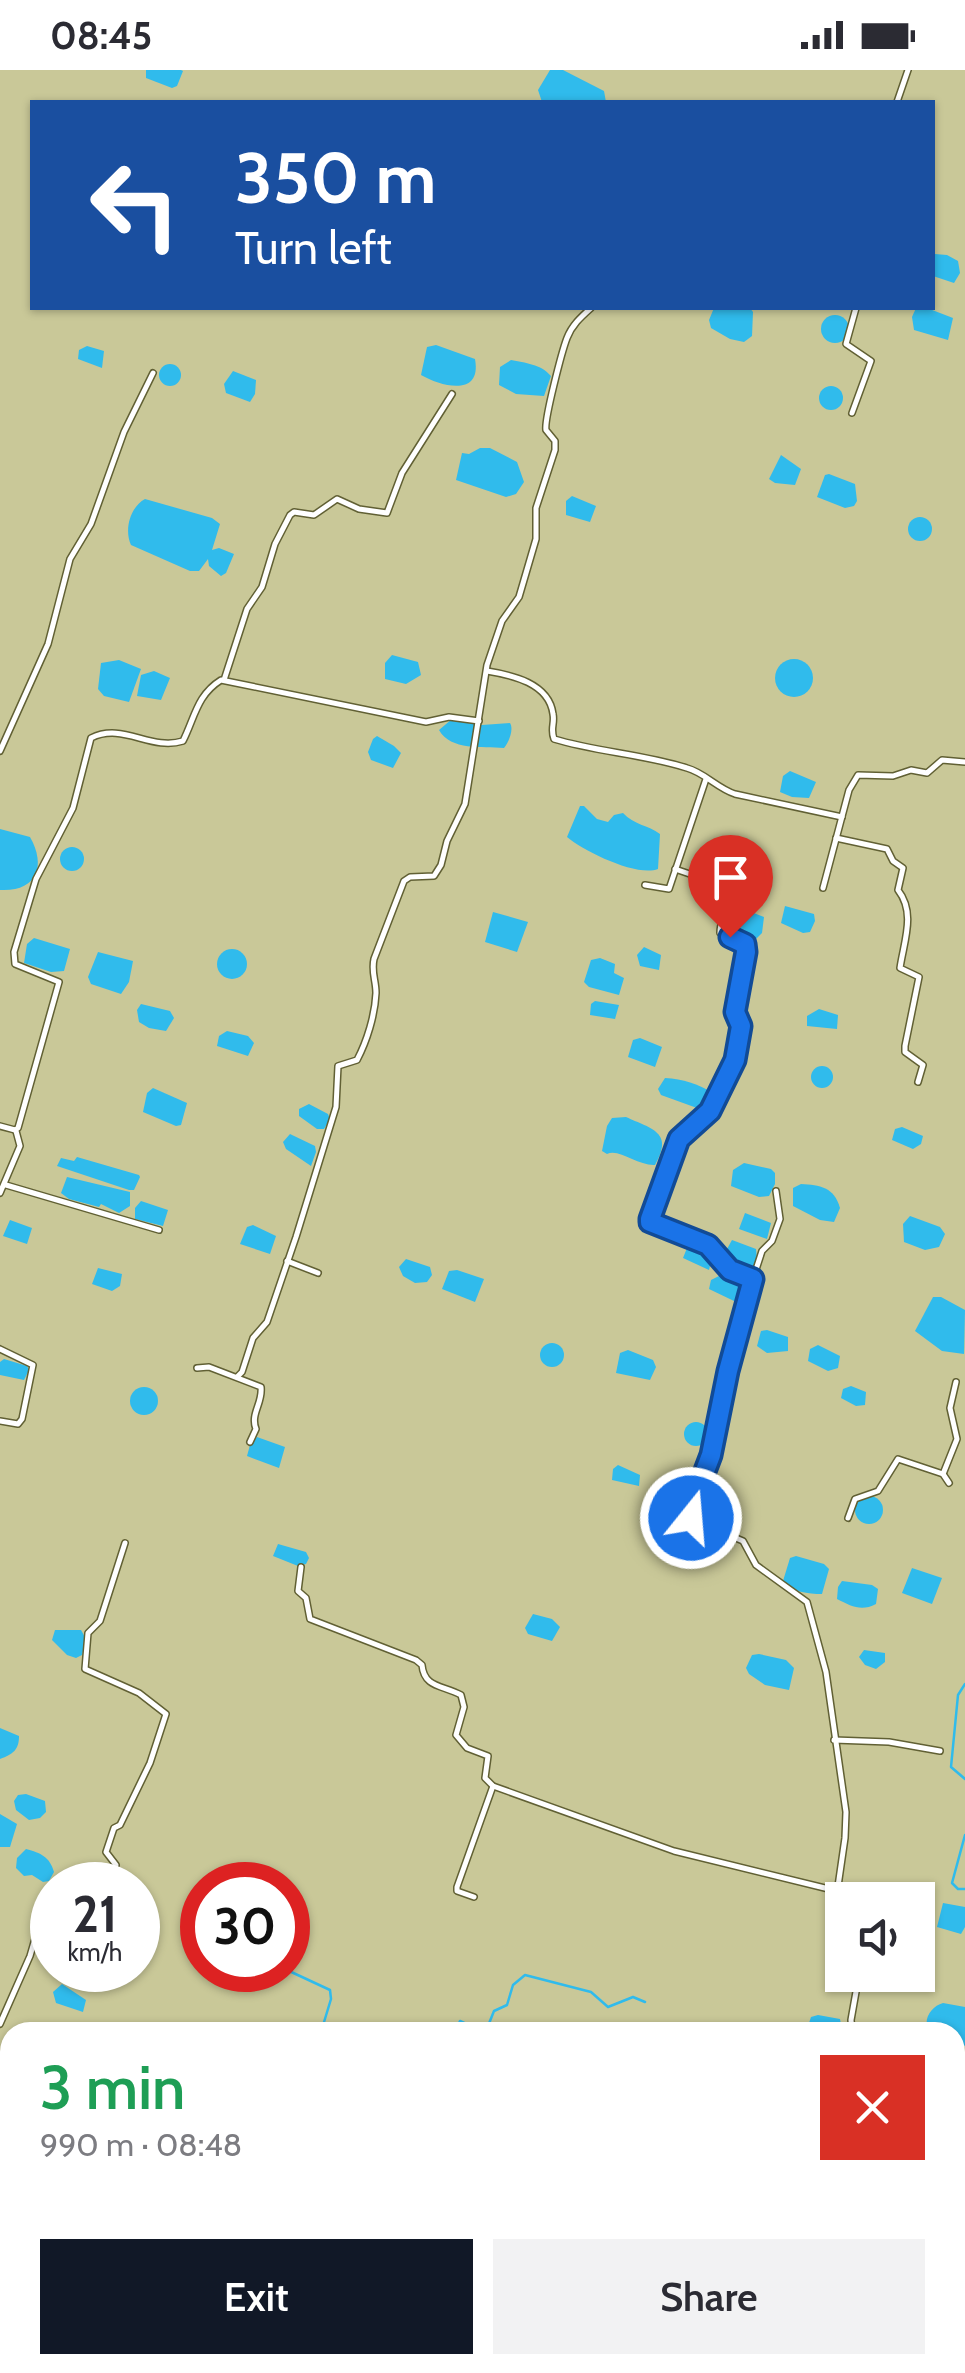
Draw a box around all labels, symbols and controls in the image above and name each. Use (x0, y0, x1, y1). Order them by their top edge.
text: 08:45 (50, 12, 152, 59)
text: 350 m (235, 135, 436, 221)
icon: left (70, 140, 200, 270)
text: Turn left (235, 221, 392, 275)
pin (688, 835, 773, 938)
icon: arrive (703, 850, 758, 905)
position arrow (639, 1466, 743, 1570)
speed limit sign: 30 (180, 1862, 310, 1992)
map controls (825, 1882, 935, 1992)
button: sound (825, 1882, 935, 1992)
text: 21 (73, 1884, 117, 1945)
text: km/h (68, 1937, 122, 1967)
text: 3 min (40, 2051, 185, 2124)
button: close (820, 2055, 925, 2160)
text: 990 m · 08:48 (40, 2125, 242, 2164)
button: Exit (40, 2239, 473, 2354)
button: Share (493, 2239, 925, 2354)

